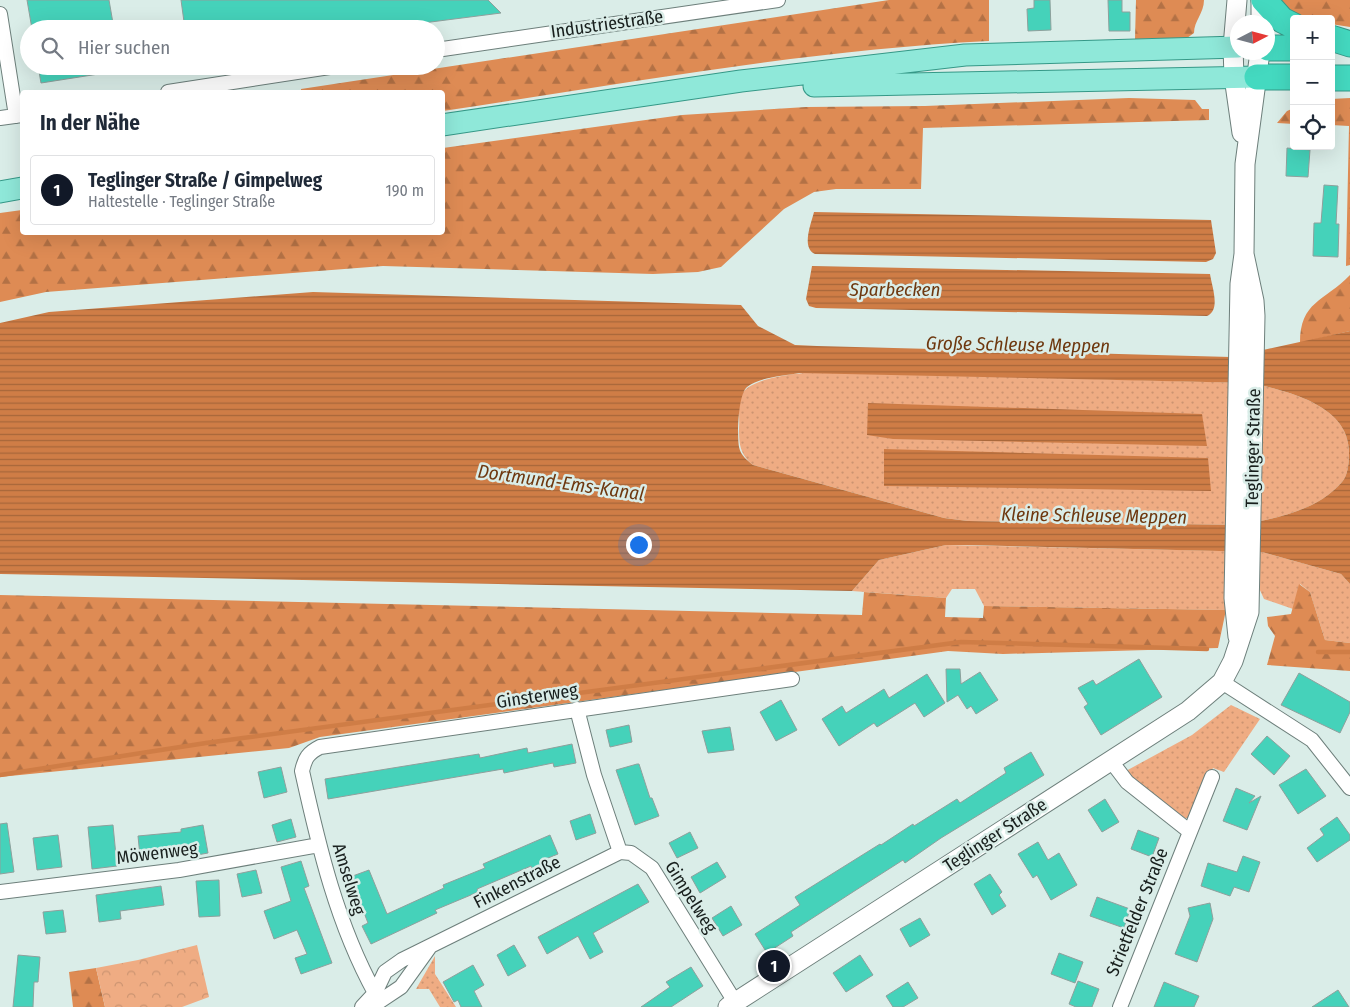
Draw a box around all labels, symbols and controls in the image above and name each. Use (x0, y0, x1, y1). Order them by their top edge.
street label: Industriestraße (549, 5, 665, 43)
north arrow (1230, 15, 1275, 60)
map controls (1290, 15, 1335, 150)
button: + (1290, 15, 1335, 60)
search box (20, 20, 445, 75)
icon: search (38, 34, 66, 62)
text: Hier suchen (78, 36, 170, 59)
button: − (1290, 60, 1335, 105)
button: locate (1290, 105, 1335, 150)
text: In der Nähe (40, 110, 140, 136)
text: Teglinger Straße / Gimpelweg (88, 169, 322, 192)
text: 1 (54, 181, 60, 200)
text: 190 m (386, 181, 424, 200)
text: Haltestelle · Teglinger Straße (88, 192, 275, 211)
water label: Sparbecken (848, 278, 941, 301)
water label: Große Schleuse Meppen (926, 331, 1110, 358)
street label: Teglinger Straße (1241, 388, 1265, 508)
water label: Dortmund-Ems-Kanal (476, 459, 646, 506)
water label: Kleine Schleuse Meppen (1001, 502, 1187, 529)
your location (626, 532, 652, 558)
street label: Ginsterweg (495, 679, 580, 713)
street label: Teglinger Straße (939, 793, 1051, 877)
street label: Möwenweg (115, 837, 199, 869)
street label: Amselweg (328, 840, 370, 918)
street label: Strietfelder Straße (1101, 845, 1173, 979)
street label: Finkenstraße (470, 851, 564, 913)
street label: Gimpelweg (660, 857, 722, 938)
pin: 1 (758, 947, 790, 985)

